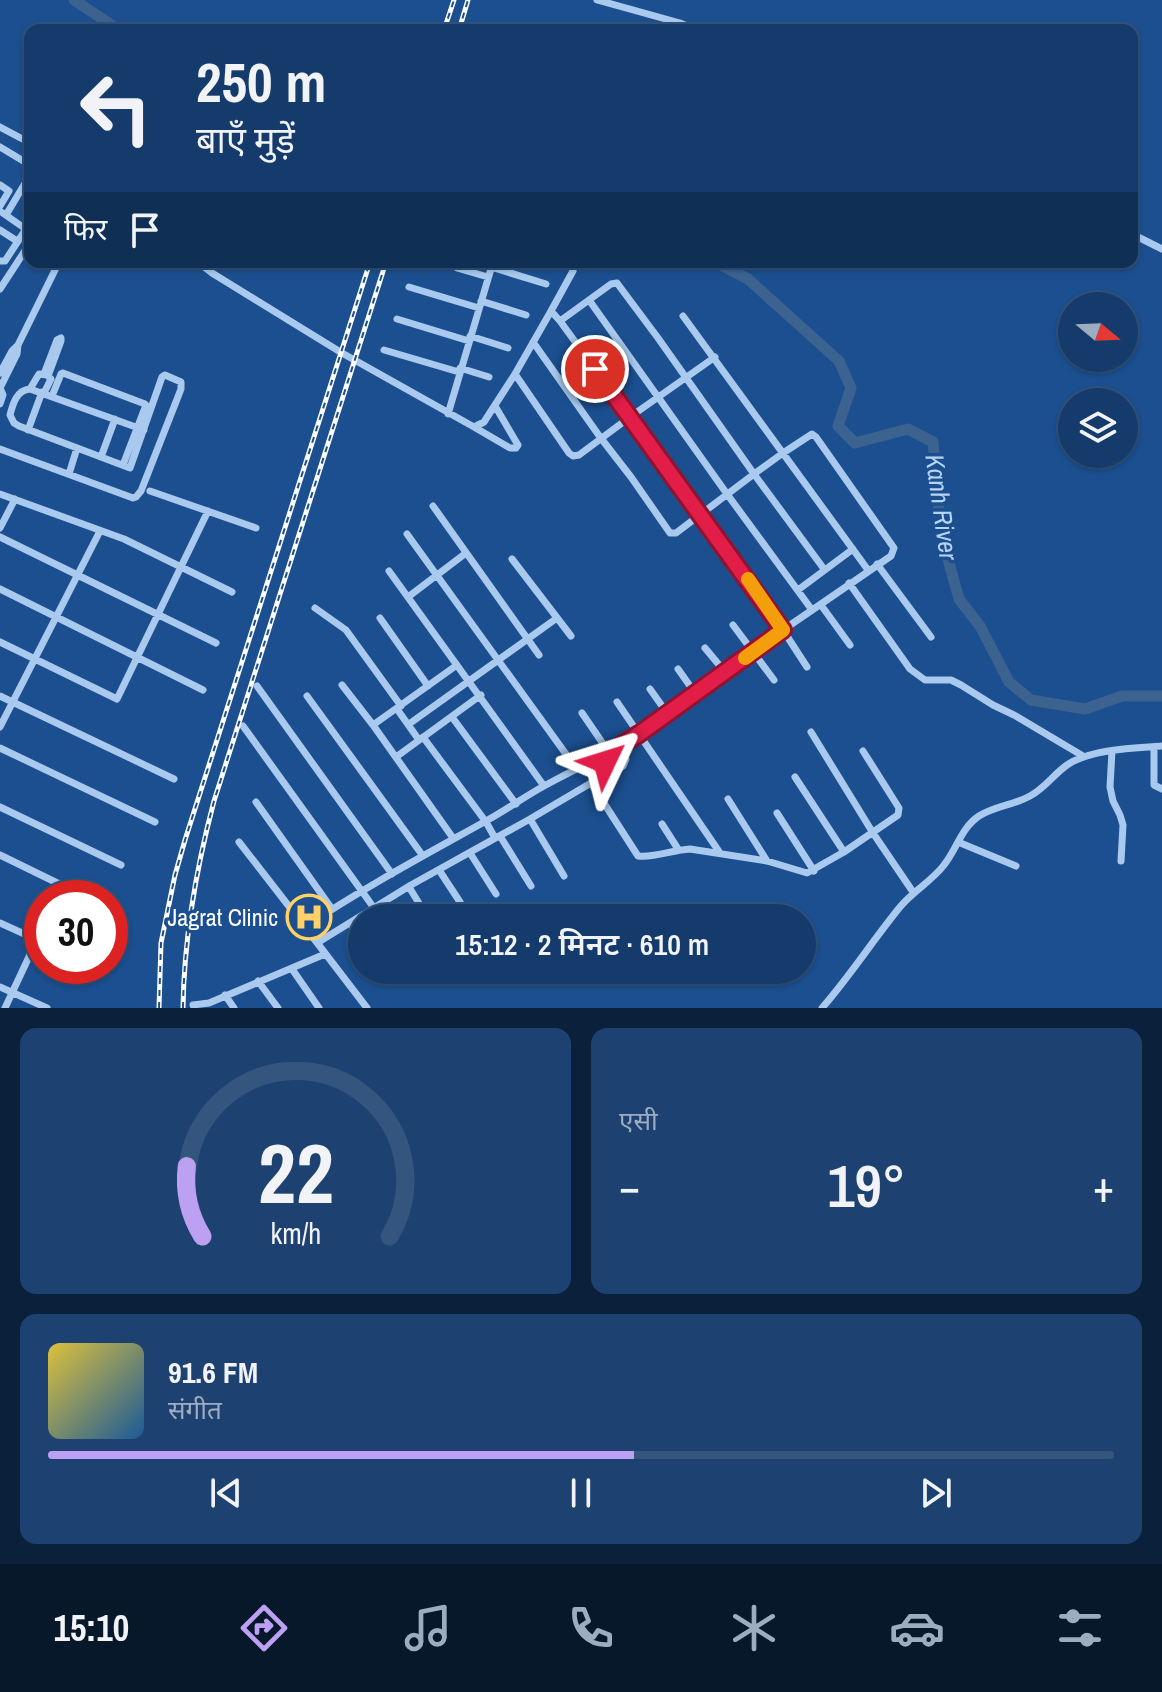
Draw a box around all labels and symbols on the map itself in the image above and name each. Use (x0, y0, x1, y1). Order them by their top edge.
north arrow (1058, 292, 1138, 372)
pin (561, 335, 629, 403)
water label: Kanh River (917, 452, 967, 563)
position arrow (563, 720, 647, 804)
speed limit sign: 30 (24, 880, 128, 984)
hospital icon: Jagrat Clinic (285, 893, 333, 941)
place label: Jagrat Clinic (168, 901, 278, 933)

